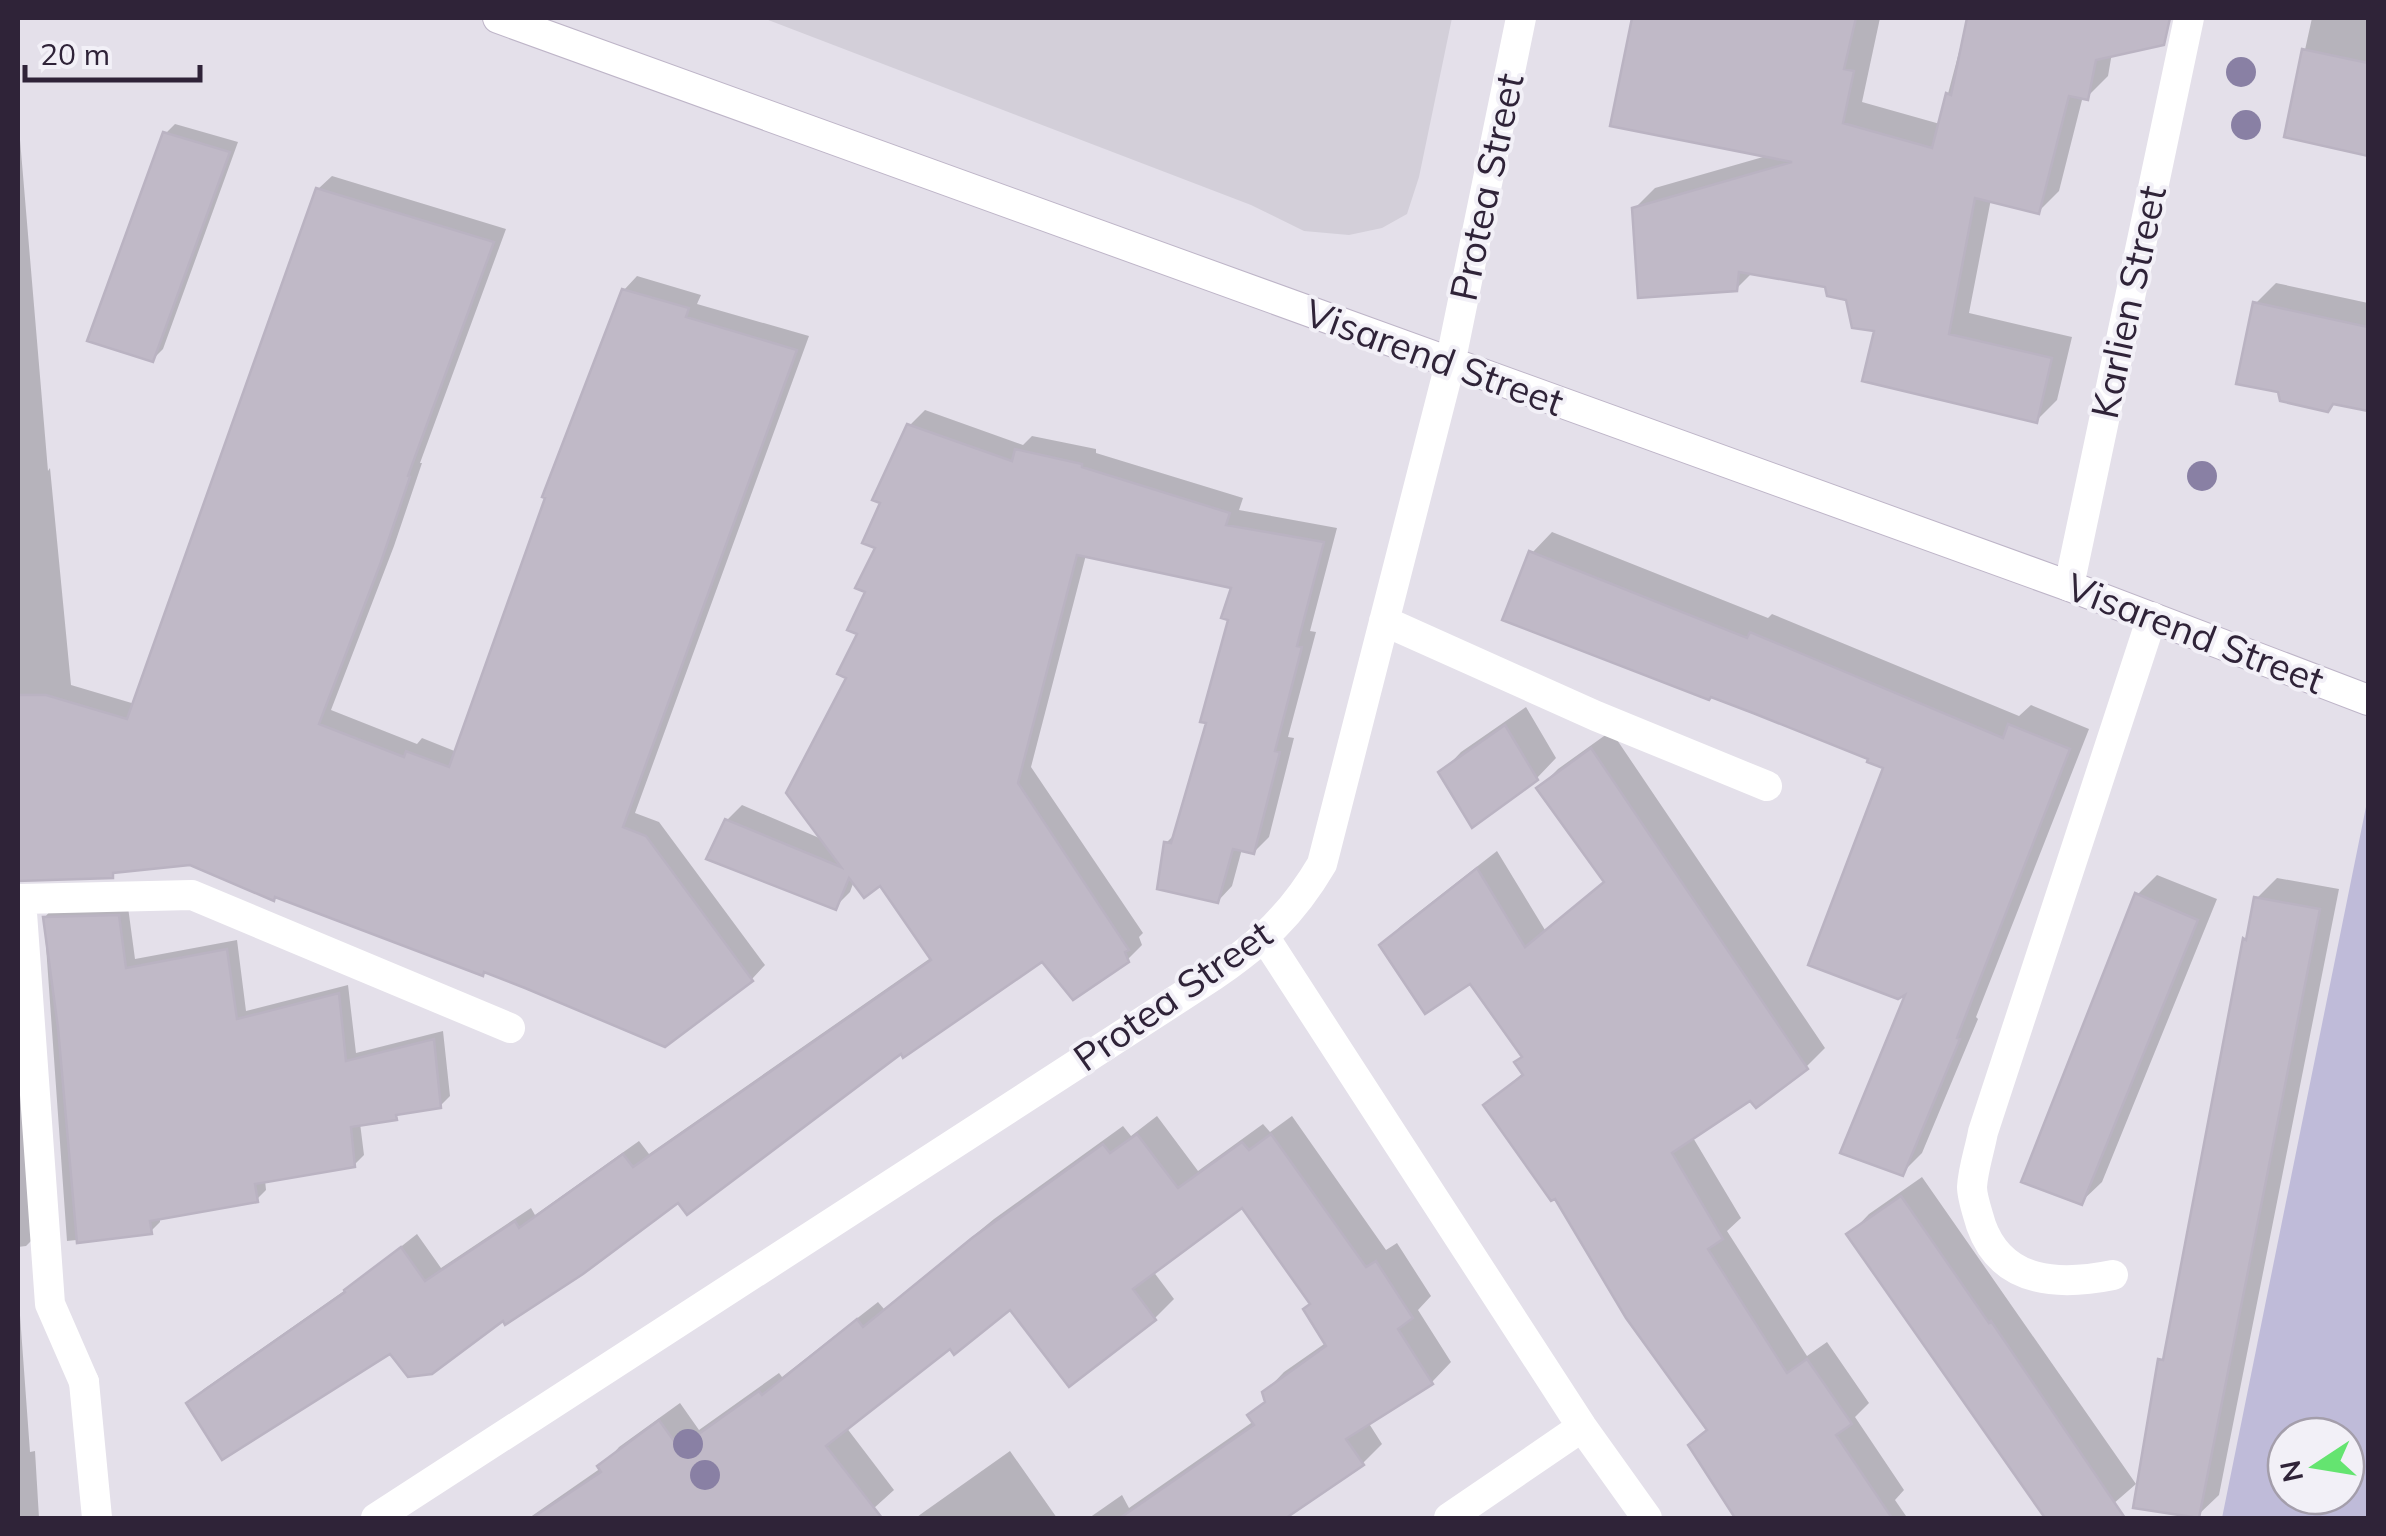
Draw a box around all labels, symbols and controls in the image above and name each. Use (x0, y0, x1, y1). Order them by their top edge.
scale bar (25, 20, 200, 82)
text: 20 m (40, 35, 110, 73)
street label: Protea Street (1439, 69, 1534, 305)
street label: Karlien Street (2080, 181, 2176, 423)
street label: Visarend Street (1299, 288, 1570, 426)
street label: Visarend Street (2060, 562, 2331, 704)
street label: Protea Street (1064, 909, 1281, 1081)
north arrow (2266, 1416, 2366, 1516)
text: N (2272, 1457, 2310, 1485)

